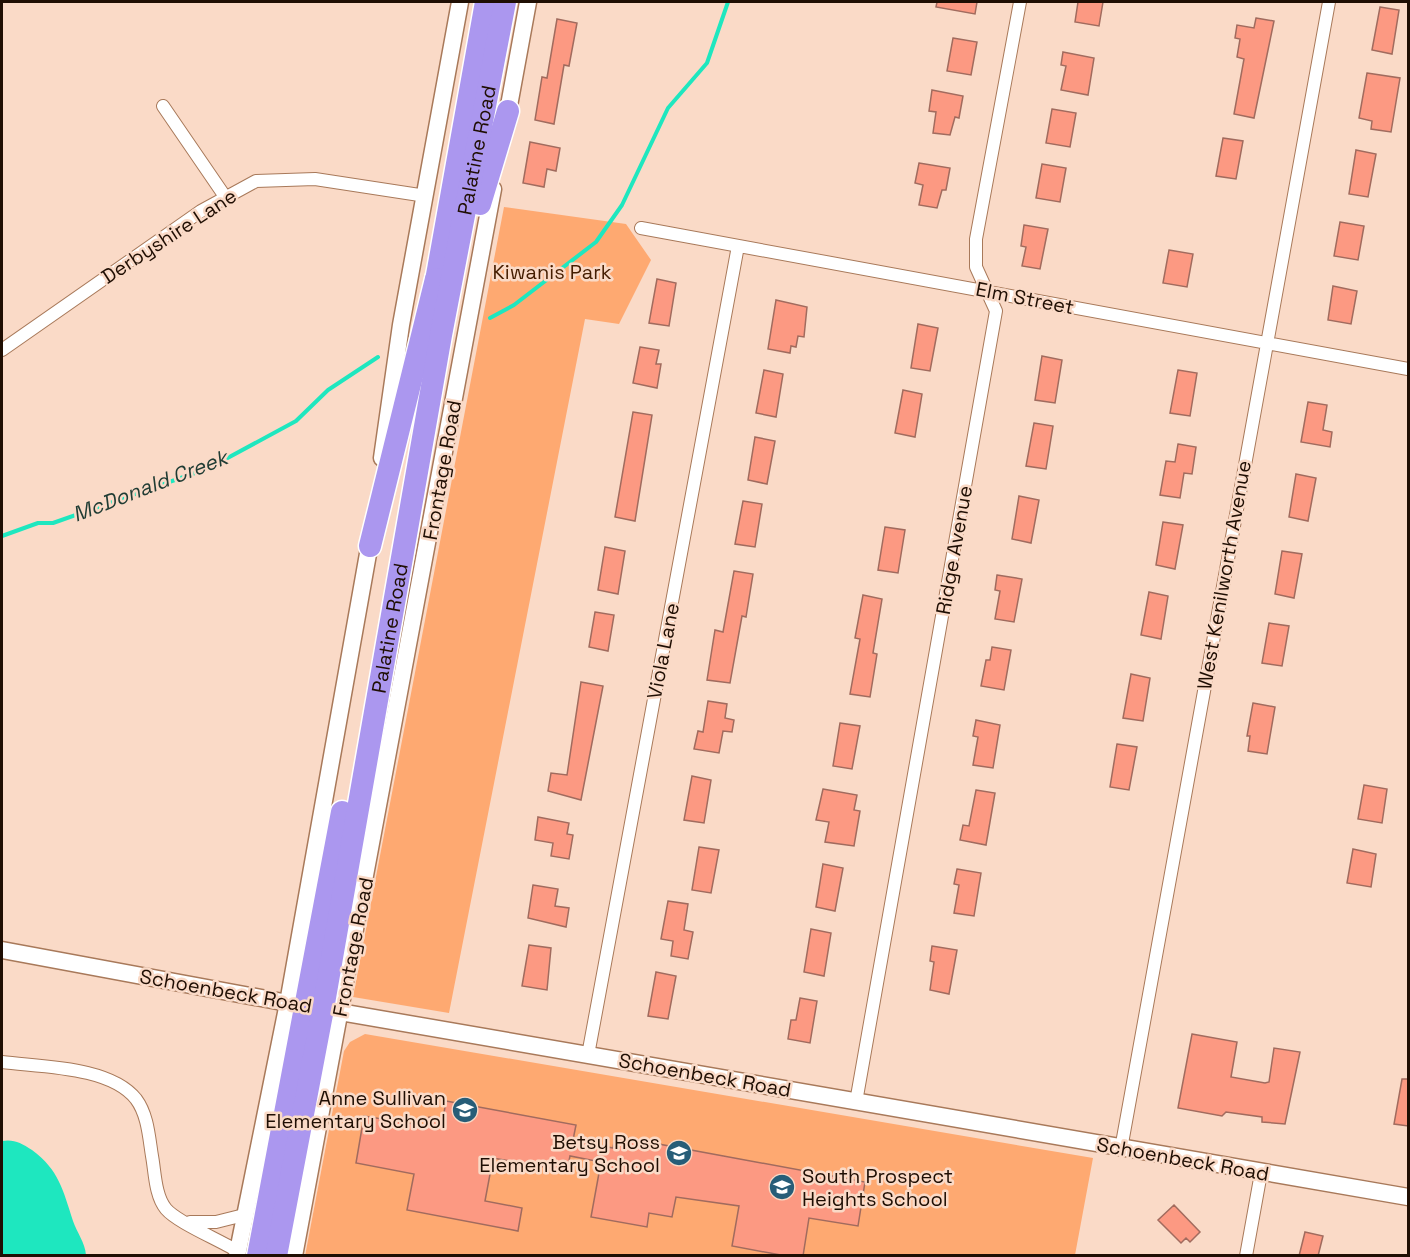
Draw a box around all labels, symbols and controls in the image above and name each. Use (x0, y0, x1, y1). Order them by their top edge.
street label: Palatine Road (451, 83, 502, 217)
street label: Derbyshire Lane (96, 183, 242, 289)
park label: Kiwanis Park (493, 259, 612, 285)
street label: Elm Street (974, 276, 1076, 320)
street label: Frontage Road (417, 398, 467, 542)
water label: McDonald Creek (69, 443, 234, 527)
street label: West Kenilworth Avenue (1191, 458, 1257, 692)
street label: Ridge Avenue (930, 483, 978, 617)
street label: Palatine Road (366, 561, 414, 695)
street label: Viola Lane (641, 601, 685, 701)
street label: Frontage Road (327, 875, 379, 1019)
street label: Schoenbeck Road (138, 963, 314, 1019)
street label: Schoenbeck Road (617, 1047, 793, 1103)
place label: Anne Sullivan Elementary School (265, 1085, 446, 1134)
school or university icon: Anne Sullivan Elementary School (450, 1095, 480, 1125)
place label: Betsy Ross Elementary School (479, 1129, 660, 1178)
street label: Schoenbeck Road (1095, 1131, 1271, 1187)
school or university icon: Betsy Ross Elementary School (664, 1138, 694, 1168)
place label: South Prospect Heights School (802, 1163, 953, 1212)
school or university icon: South Prospect Heights School (767, 1172, 797, 1202)

